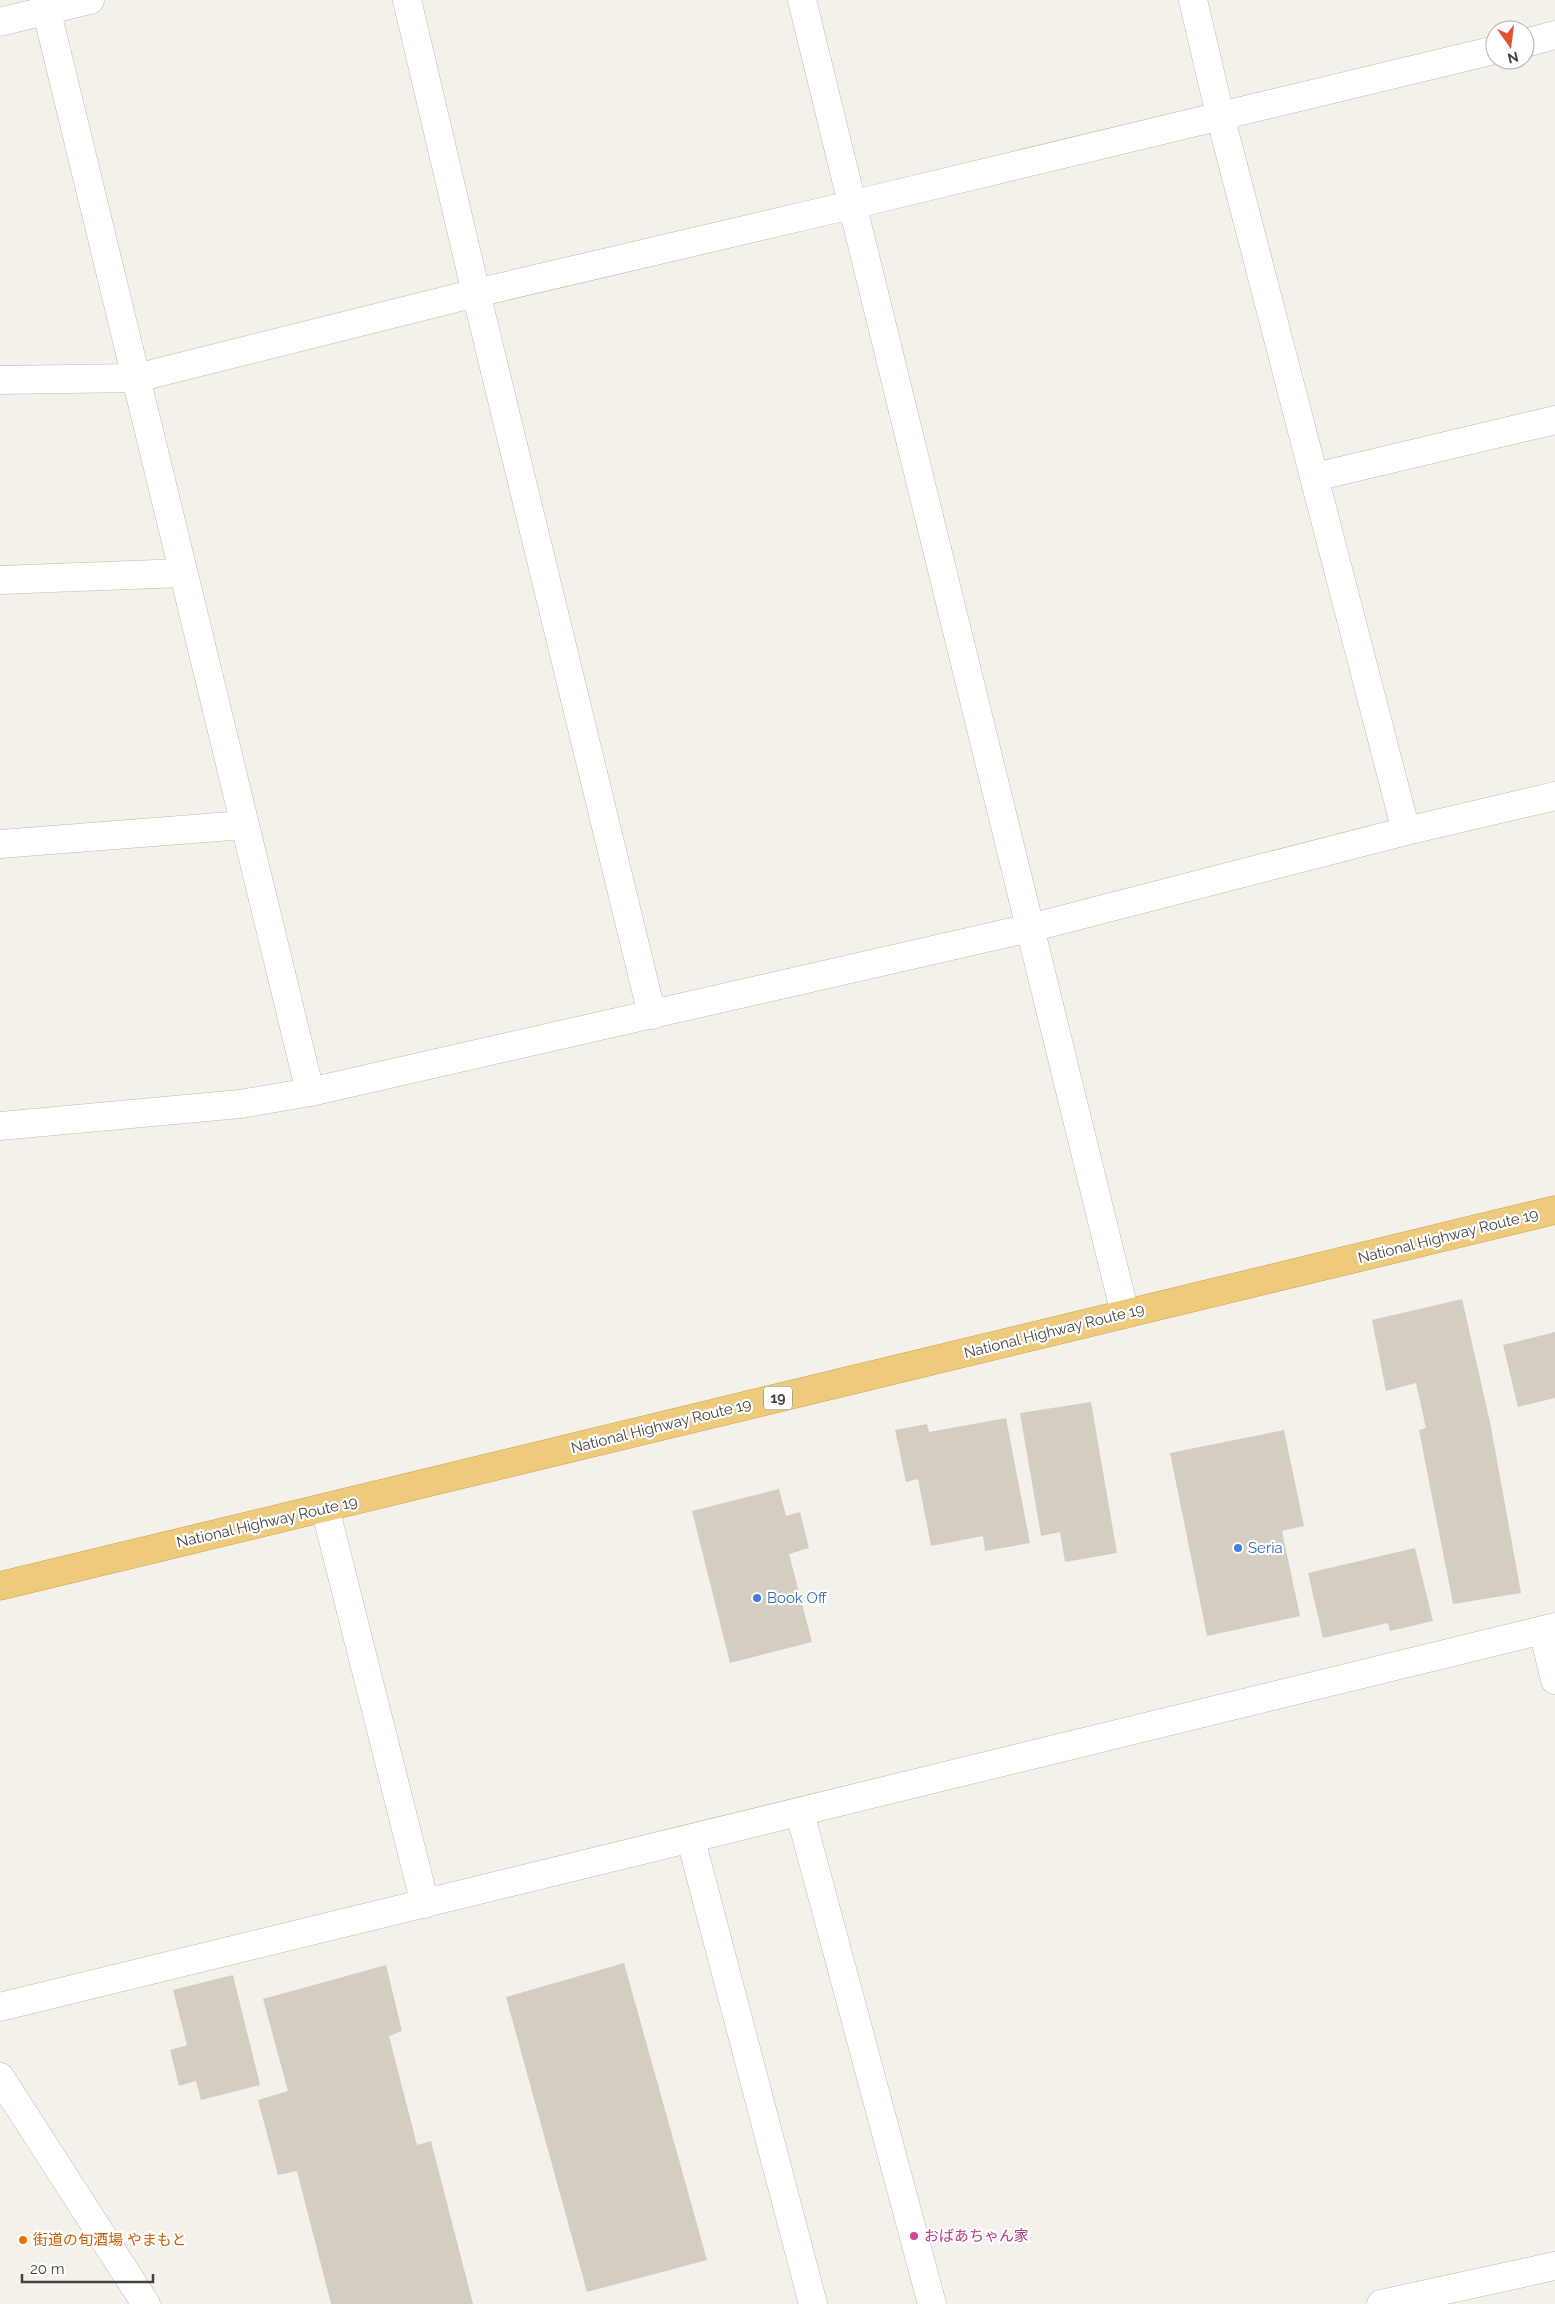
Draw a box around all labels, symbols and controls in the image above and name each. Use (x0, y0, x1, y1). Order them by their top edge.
north arrow (1485, 20, 1535, 70)
text: N (1506, 49, 1520, 67)
street label: National Highway Route 19 (1356, 1205, 1540, 1267)
street label: National Highway Route 19 (962, 1300, 1146, 1362)
road number: 19 (764, 1386, 792, 1410)
street label: National Highway Route 19 (569, 1395, 753, 1457)
street label: National Highway Route 19 (175, 1492, 359, 1552)
place label: Seria (1248, 1539, 1283, 1557)
marker: Seria (1232, 1542, 1244, 1554)
place label: Book Off (767, 1589, 827, 1607)
marker: Book Off (751, 1592, 763, 1604)
place label: おばあちゃん家 (924, 2227, 1029, 2245)
marker: おばあちゃん家 (908, 2230, 920, 2242)
place label: 街道の旬酒場 やまもと (33, 2231, 187, 2249)
marker: 街道の旬酒場 やまもと (17, 2234, 29, 2246)
scale bar (22, 2252, 154, 2284)
text: 20 m (30, 2260, 65, 2278)

